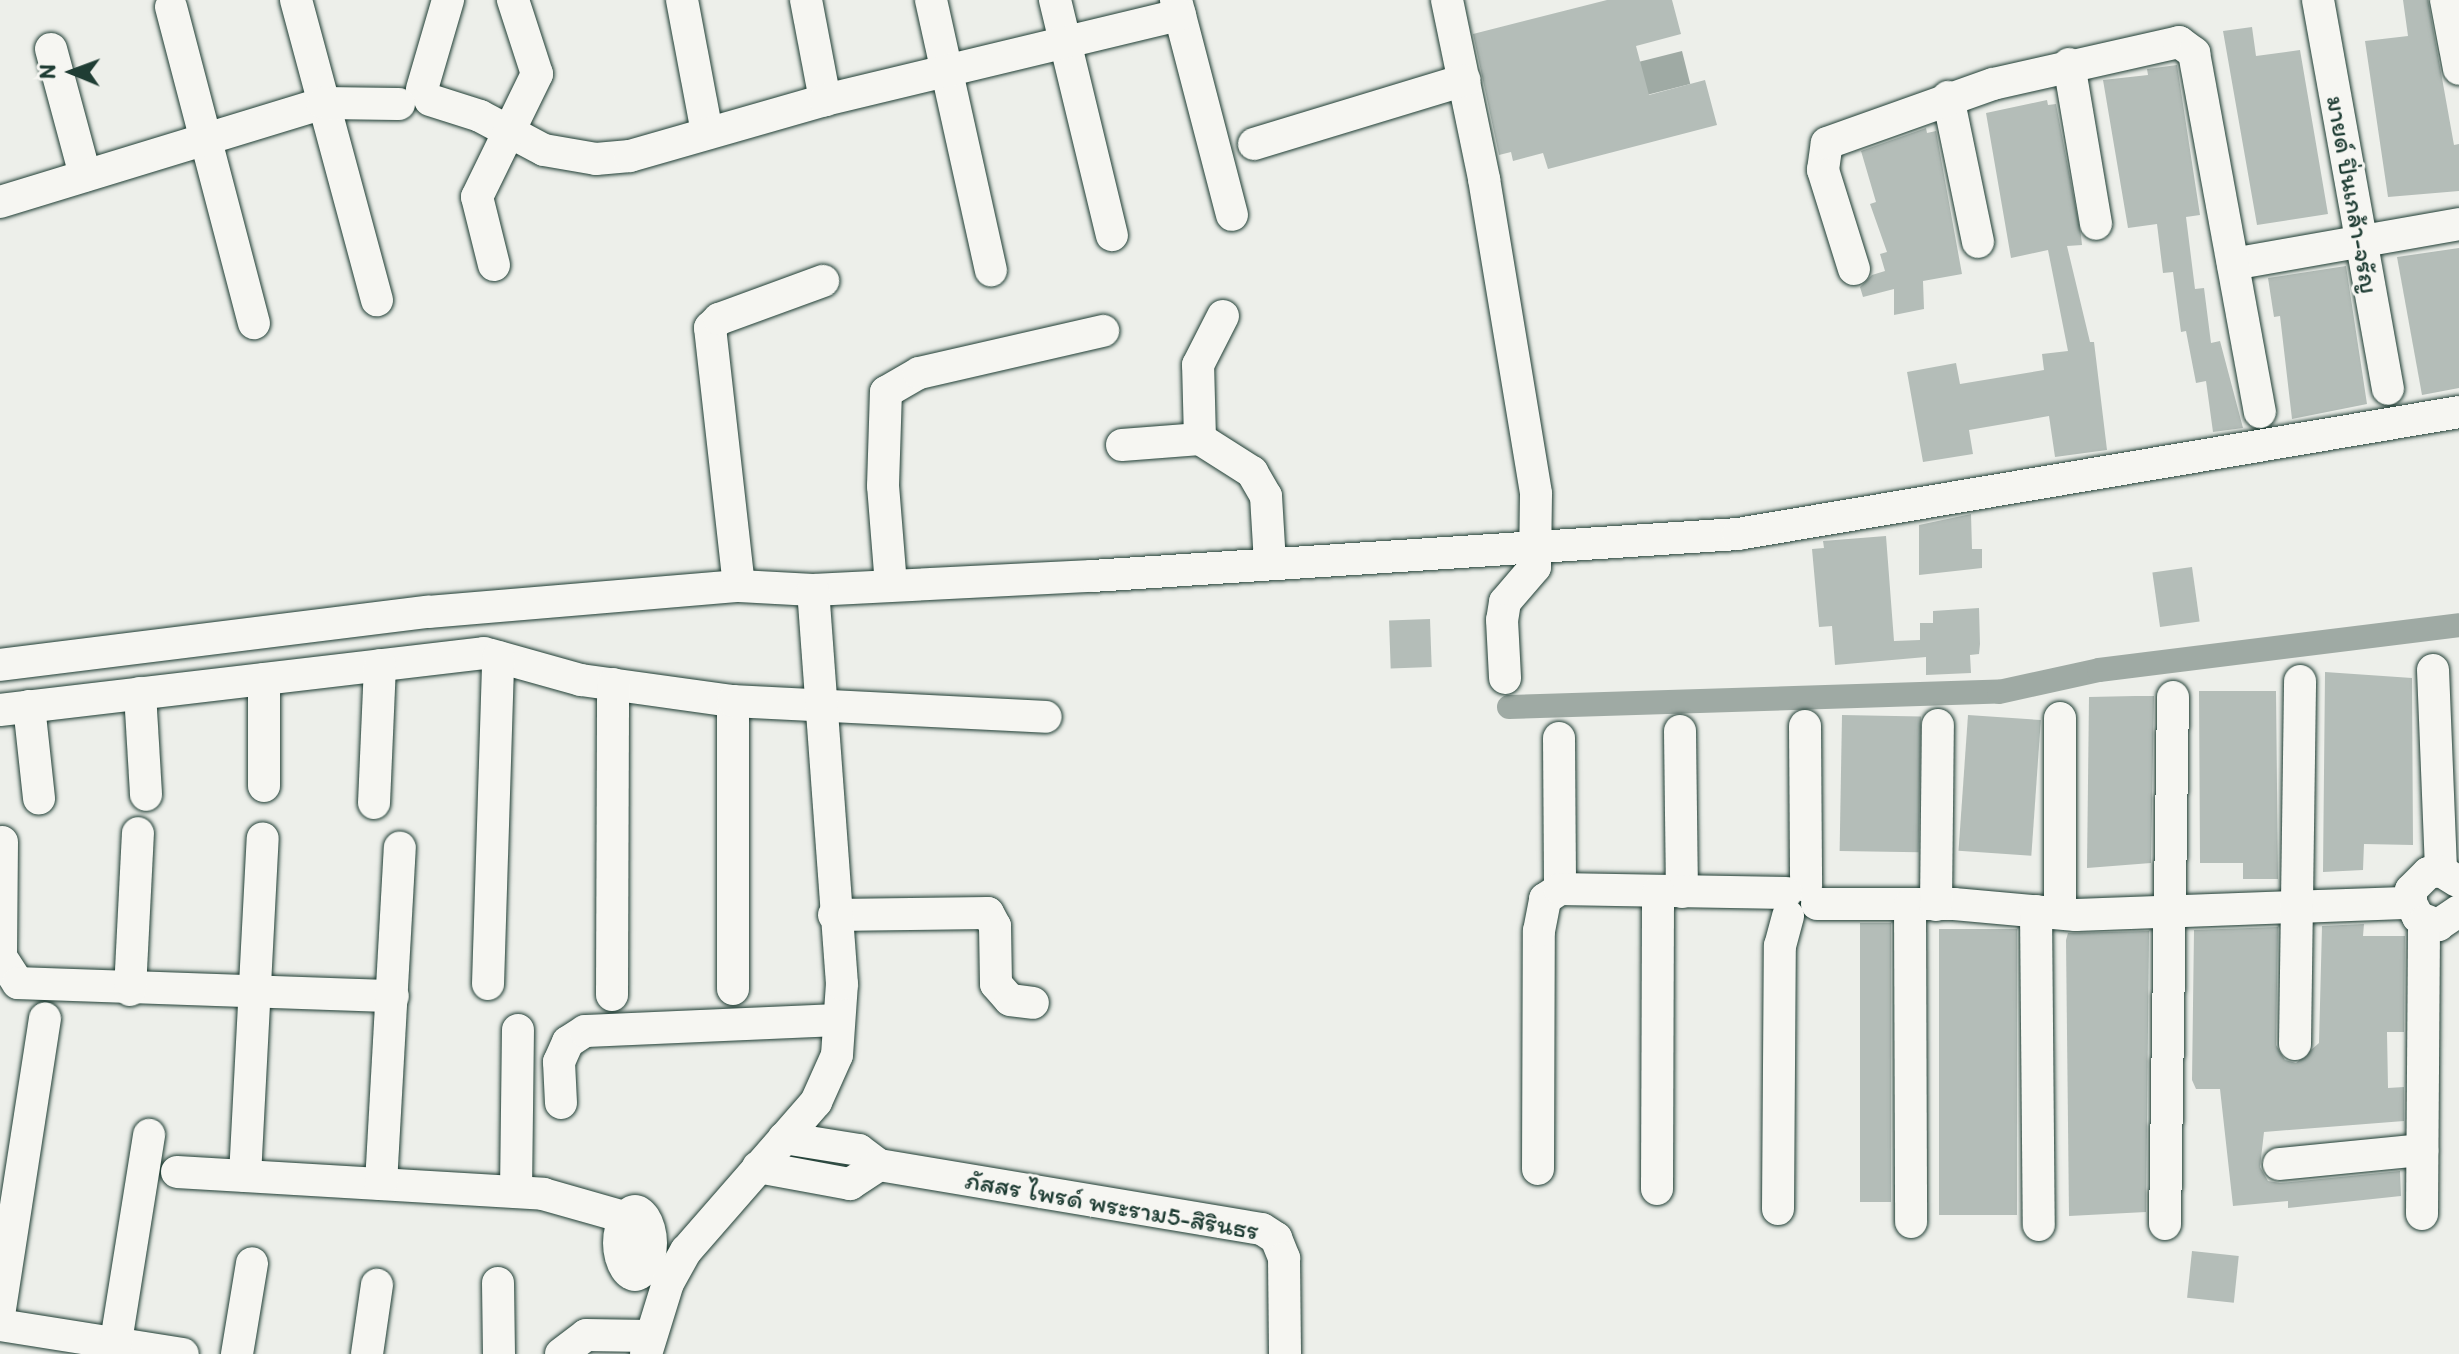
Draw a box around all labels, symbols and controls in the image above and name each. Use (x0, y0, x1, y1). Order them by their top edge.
north arrow (32, 32, 112, 112)
text: N (34, 64, 61, 79)
street label: มายด์ ปิ่นเกล้า-จรัญ (2319, 93, 2385, 297)
street label: ภัสสร ไพรด์ พระราม5-สิรินธร (963, 1165, 1261, 1247)

